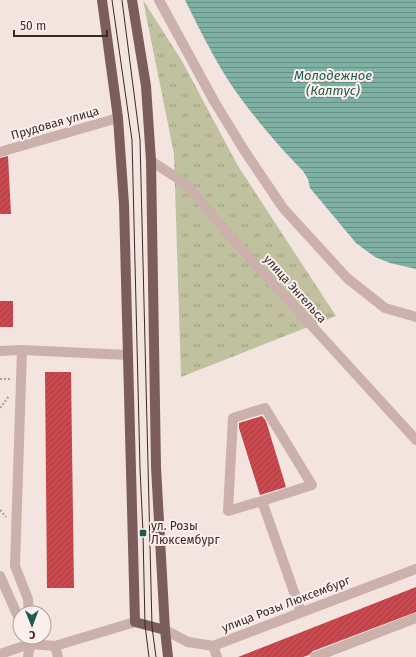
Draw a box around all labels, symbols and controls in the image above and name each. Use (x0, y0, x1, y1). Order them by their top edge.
scale bar (14, 12, 107, 38)
text: 50 m (20, 19, 46, 33)
water label: Молодежное (Калтус) (294, 68, 372, 98)
street label: Прудовая улица (9, 104, 101, 142)
street label: улица Энгельса (261, 252, 329, 326)
place label: ул. Розы Люксембург (151, 519, 220, 547)
marker: ул. Розы Люксембург (138, 528, 148, 538)
street label: улица Розы Люксембург (220, 573, 353, 635)
north arrow (12, 605, 52, 645)
text: С (28, 628, 35, 641)

